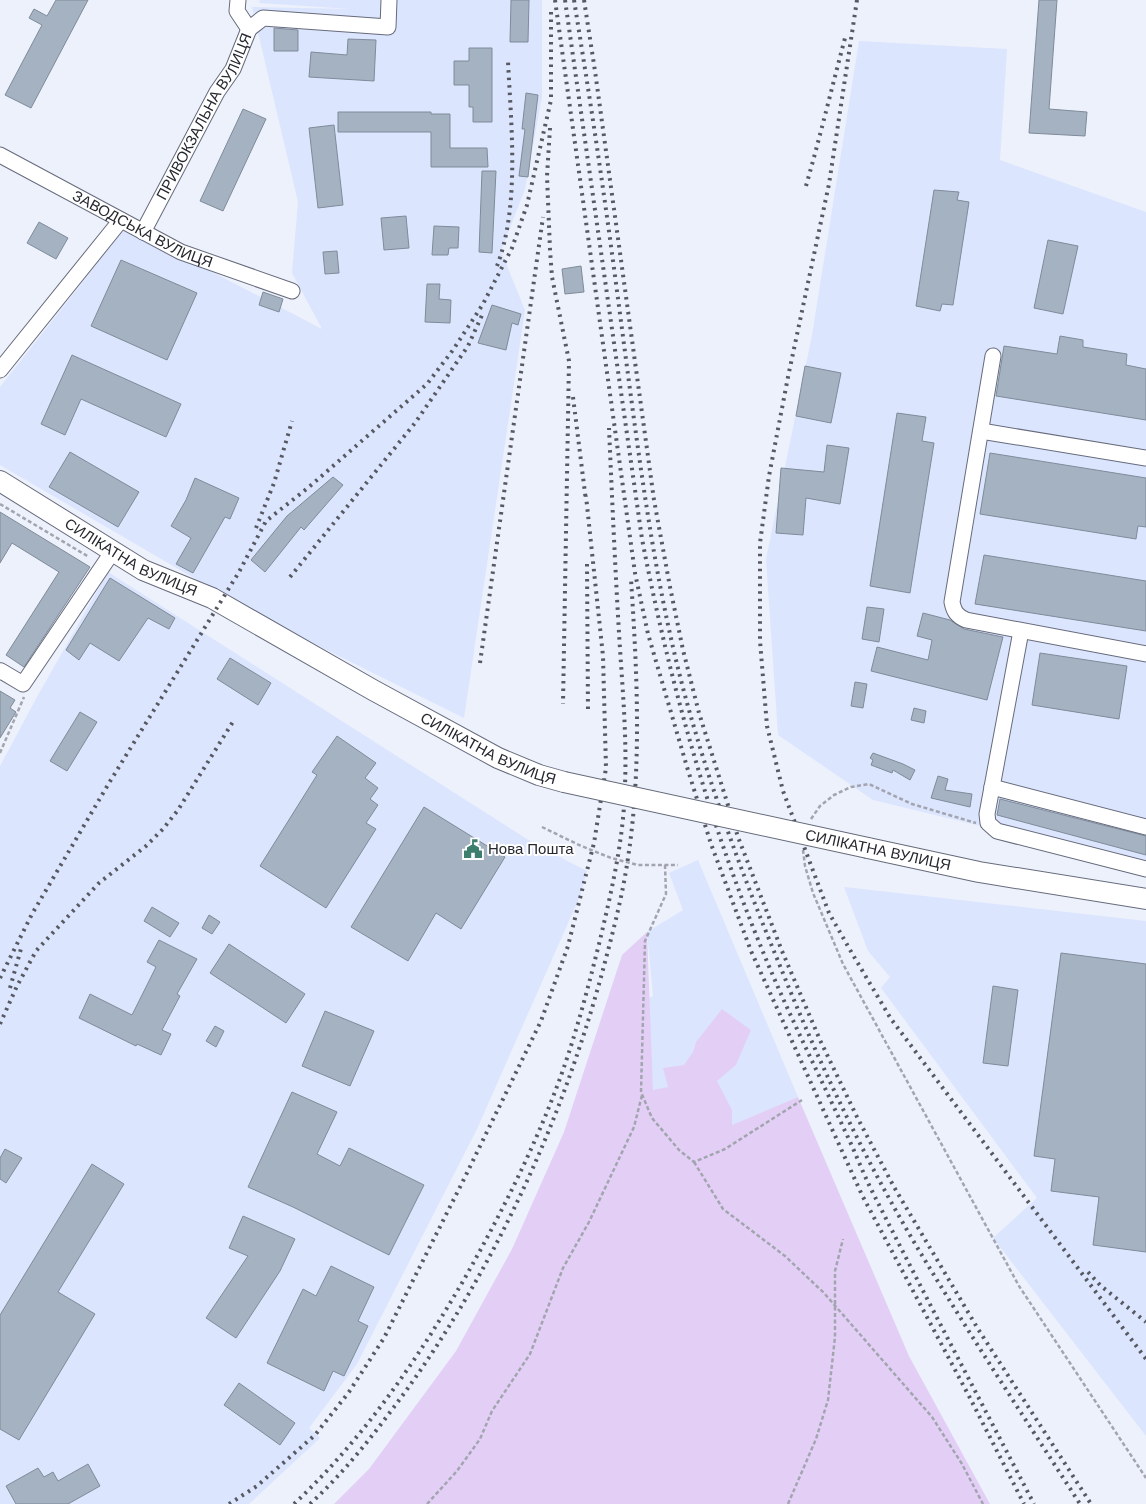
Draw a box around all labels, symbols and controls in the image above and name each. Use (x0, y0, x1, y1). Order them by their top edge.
street label: ПРИВОКЗАЛЬНА ВУЛИЦЯ (152, 30, 256, 203)
street label: ЗАВОДСЬКА ВУЛИЦЯ (69, 186, 215, 272)
street label: СИЛІКАТНА ВУЛИЦЯ (61, 514, 200, 601)
street label: СИЛІКАТНА ВУЛИЦЯ (417, 708, 558, 789)
street label: СИЛІКАТНА ВУЛИЦЯ (803, 825, 953, 875)
public building icon: Нова Пошта (462, 838, 484, 860)
place label: Нова Пошта (488, 839, 574, 859)

